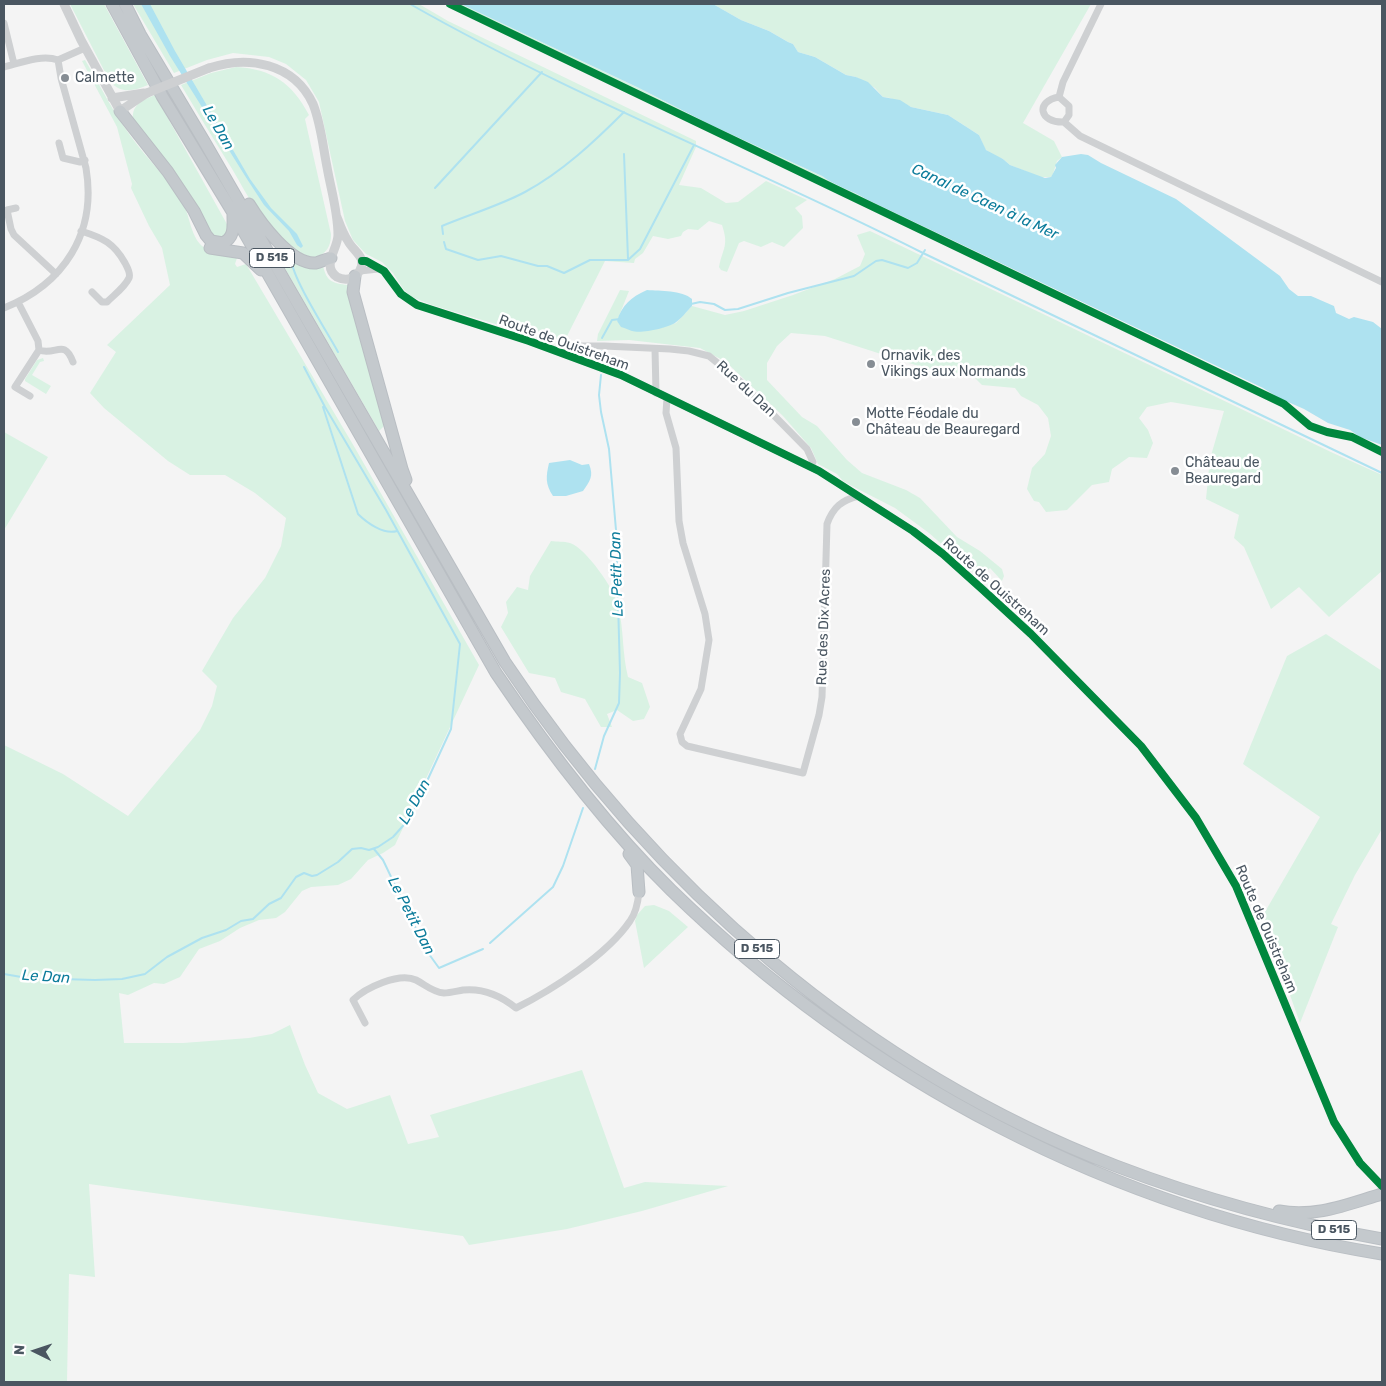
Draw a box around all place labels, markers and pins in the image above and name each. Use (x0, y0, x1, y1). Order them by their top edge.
place label: Calmette (75, 70, 134, 86)
marker: Calmette (59, 72, 71, 84)
place label: Ornavik, des Vikings aux Normands (881, 348, 1026, 381)
marker: Ornavik, des Vikings aux Normands (865, 358, 877, 370)
place label: Motte Féodale du Château de Beauregard (866, 406, 1020, 438)
marker: Motte Féodale du Château de Beauregard (850, 416, 862, 428)
place label: Château de Beauregard (1185, 455, 1261, 488)
marker: Château de Beauregard (1169, 465, 1181, 477)

